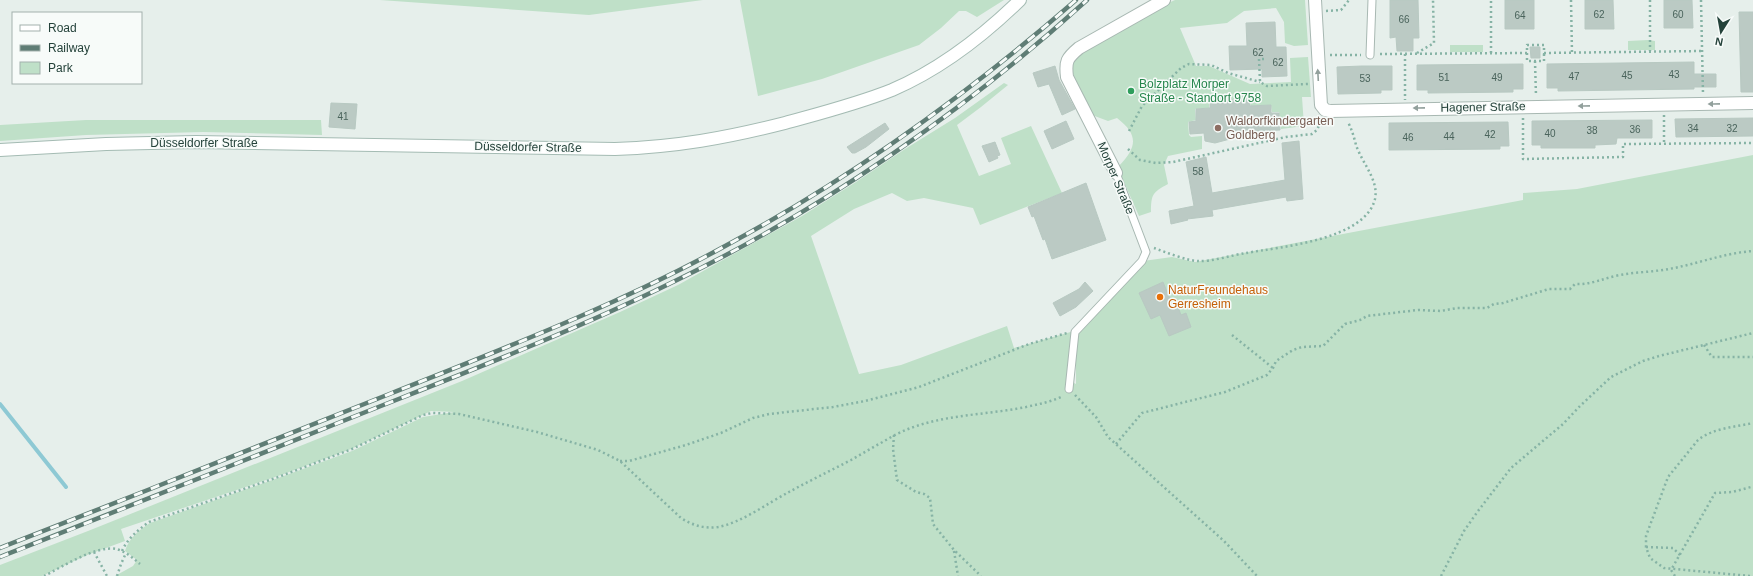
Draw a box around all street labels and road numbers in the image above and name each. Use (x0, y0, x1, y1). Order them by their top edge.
street label: Hagener Straße (1440, 99, 1526, 115)
street label: Düsseldorfer Straße (150, 136, 258, 150)
street label: Düsseldorfer Straße (474, 139, 582, 155)
street label: Morper Straße (1094, 140, 1138, 217)

